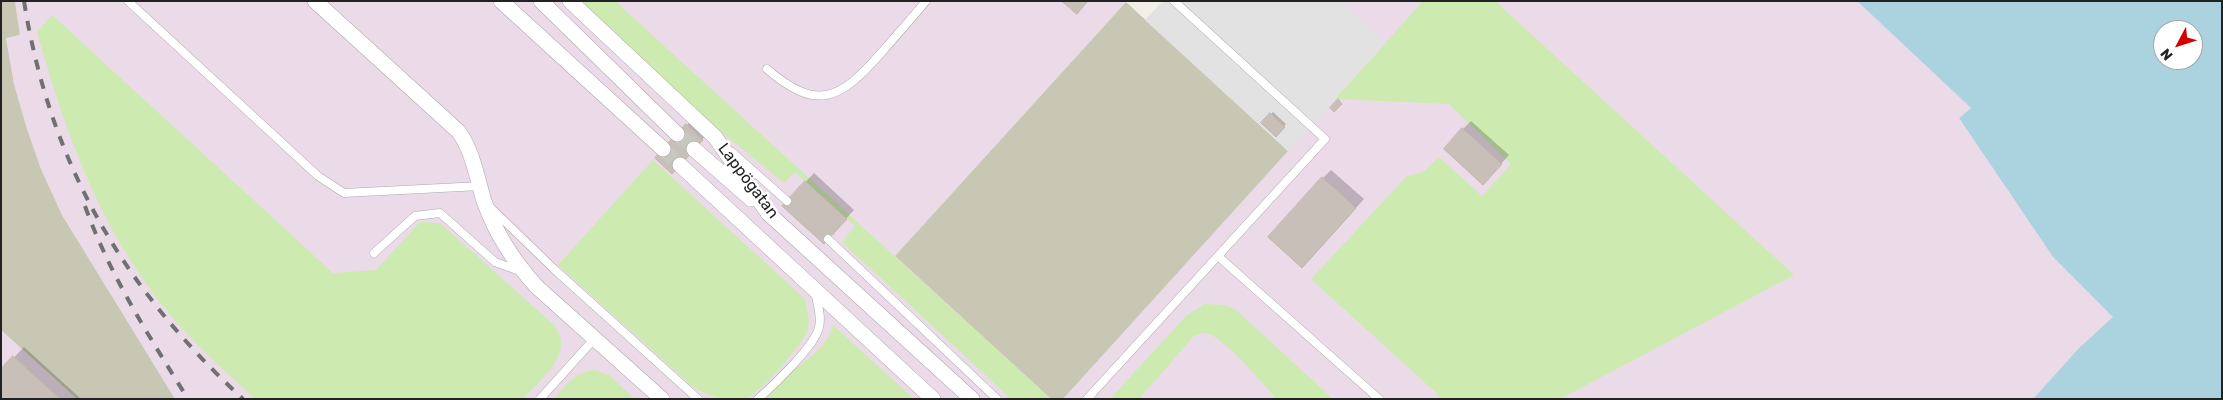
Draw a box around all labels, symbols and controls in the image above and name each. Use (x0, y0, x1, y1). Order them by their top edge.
north arrow (2153, 20, 2203, 70)
text: N (2157, 45, 2177, 64)
street label: Lappögatan (713, 140, 783, 222)

